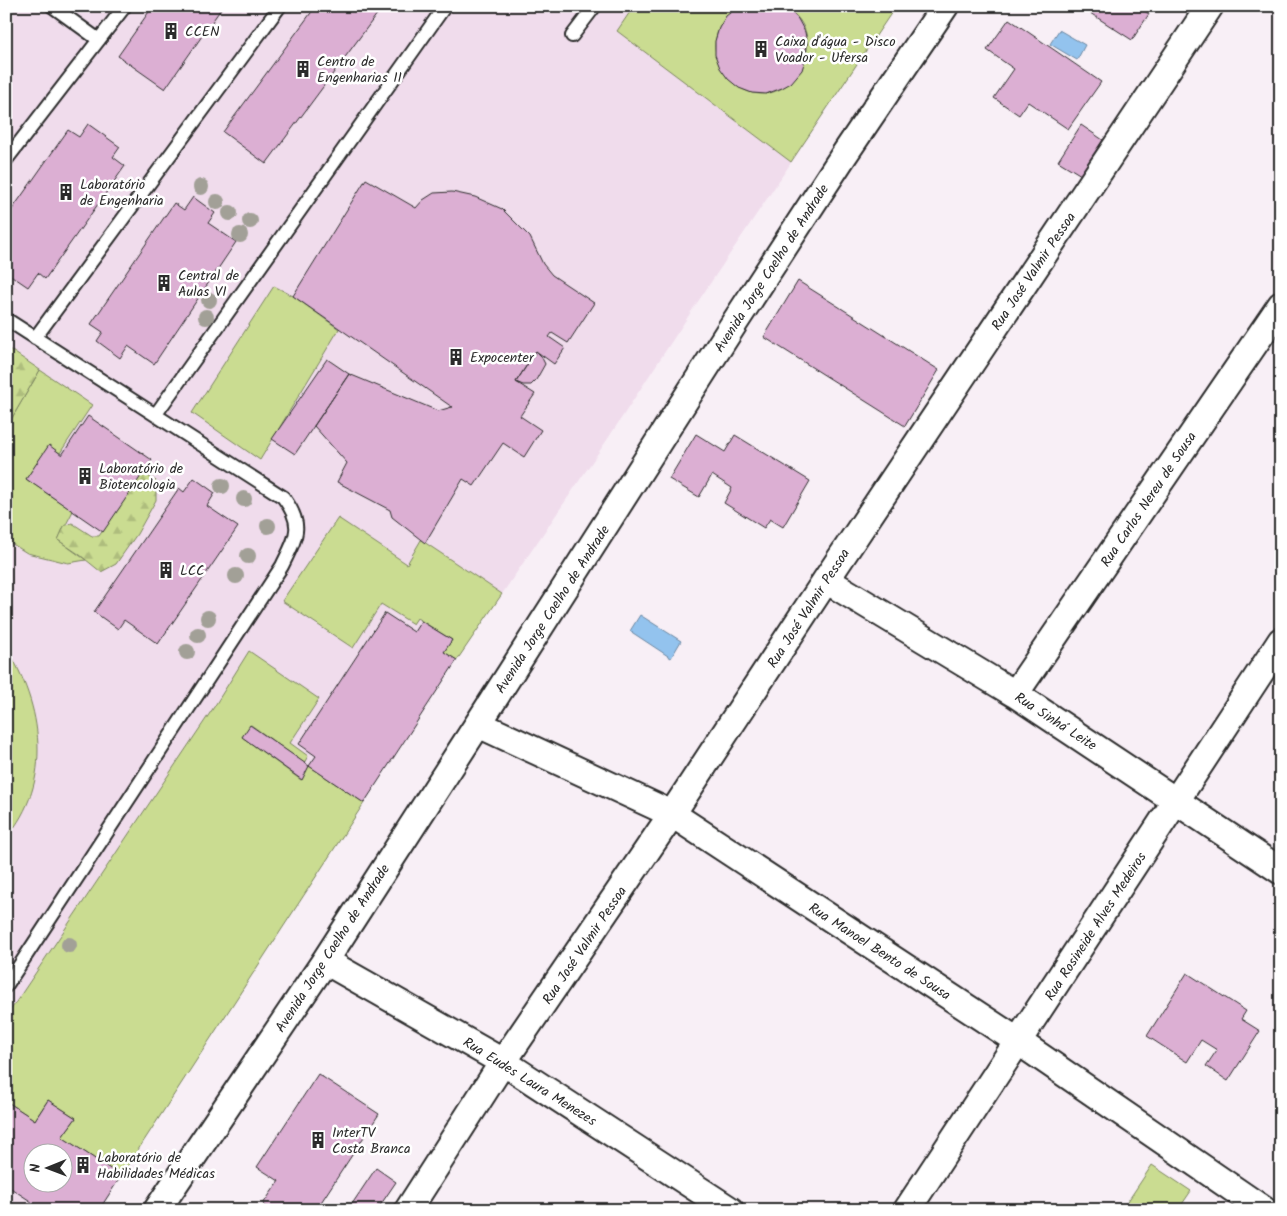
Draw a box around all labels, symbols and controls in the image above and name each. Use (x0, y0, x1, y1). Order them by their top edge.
building icon: CCEN (161, 21, 181, 41)
place label: CCEN (185, 21, 220, 43)
place label: Caixa d'água - Disco Voador - Ufersa (775, 31, 896, 69)
building icon: Caixa d'água - Disco Voador - Ufersa (751, 39, 771, 59)
place label: Centro de Engenharias II (317, 51, 402, 89)
building icon: Centro de Engenharias II (293, 59, 313, 79)
place label: Laboratório de Engenharia (80, 174, 164, 212)
street label: Avenida Jorge Coelho de Andrade (709, 179, 835, 357)
building icon: Laboratório de Engenharia (56, 182, 76, 202)
street label: Rua José Valmir Pessoa (986, 208, 1082, 335)
place label: Central de Aulas VI (178, 265, 240, 303)
building icon: Central de Aulas VI (154, 273, 174, 293)
building icon: Expocenter (446, 347, 466, 367)
place label: Expocenter (470, 347, 535, 369)
street label: Rua Carlos Nereu de Sousa (1095, 427, 1202, 572)
place label: Laboratório de Biotencologia (99, 458, 184, 496)
building icon: Laboratório de Biotencologia (75, 466, 95, 486)
street label: Avenida Jorge Coelho de Andrade (490, 520, 616, 698)
street label: Rua José Valmir Pessoa (762, 544, 856, 673)
building icon: LCC (156, 560, 176, 580)
place label: LCC (180, 560, 204, 582)
street label: Rua Sinhá Leite (1010, 687, 1101, 757)
street label: Rua Rosineide Alves Medeiros (1039, 848, 1152, 1005)
street label: Avenida Jorge Coelho de Andrade (270, 859, 396, 1037)
street label: Rua José Valmir Pessoa (537, 882, 633, 1009)
street label: Rua Manoel Bento de Sousa (804, 897, 955, 1006)
street label: Rua Eudes Laura Menezes (458, 1032, 601, 1132)
place label: InterTV Costa Branca (332, 1122, 411, 1160)
building icon: InterTV Costa Branca (308, 1130, 328, 1150)
north arrow (22, 1144, 72, 1194)
place label: Laboratório de Habilidades Médicas (97, 1147, 215, 1185)
building icon: Laboratório de Habilidades Médicas (73, 1155, 93, 1175)
text: N (25, 1163, 47, 1173)

